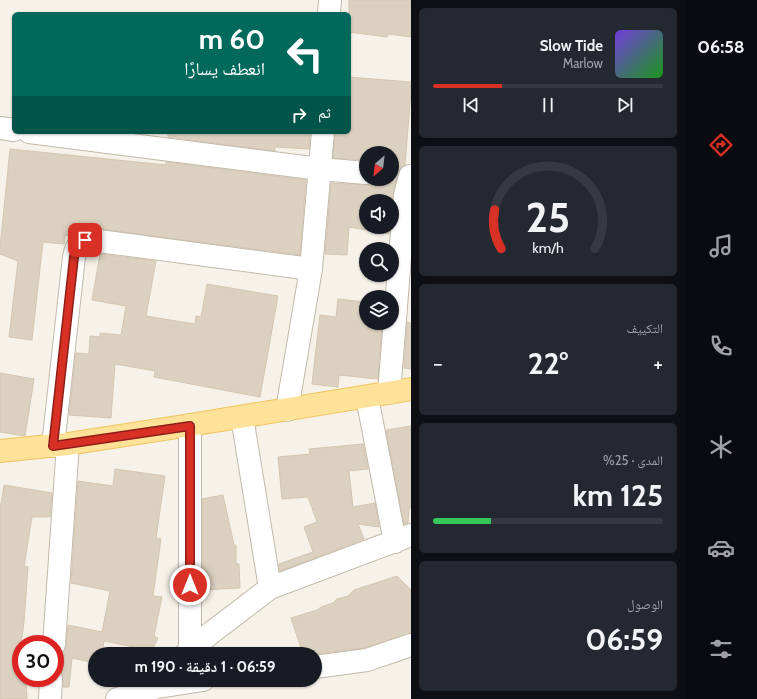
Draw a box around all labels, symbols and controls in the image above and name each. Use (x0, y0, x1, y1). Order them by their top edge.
text: 60 m (199, 22, 265, 56)
icon: left (279, 28, 331, 80)
text: 06:58 (697, 36, 745, 58)
text: Slow Tide (540, 37, 603, 55)
text: Marlow (563, 55, 603, 71)
text: انعطف يسارًا (184, 58, 265, 80)
icon: previous (460, 94, 482, 116)
icon: pause (537, 94, 559, 116)
icon: next (614, 94, 636, 116)
icon: right (288, 104, 310, 126)
text: ثم (318, 104, 331, 122)
icon: directions (707, 131, 735, 159)
north arrow (359, 146, 399, 186)
map controls (359, 146, 399, 330)
text: 25 (526, 192, 570, 242)
button: sound (359, 194, 399, 234)
pin (68, 223, 102, 257)
icon: arrive (74, 229, 96, 251)
icon: music (707, 232, 735, 260)
text: km/h (532, 239, 564, 257)
button: search (359, 242, 399, 282)
button: layers (359, 290, 399, 330)
text: التكييف (627, 320, 663, 336)
icon: phone (707, 332, 735, 360)
text: 22° (528, 345, 568, 382)
text: − (433, 350, 443, 377)
text: + (653, 350, 663, 377)
icon: climate (707, 433, 735, 461)
text: المدى · 25% (603, 452, 663, 468)
text: 125 km (573, 477, 663, 514)
icon: car (707, 534, 735, 562)
position arrow (169, 564, 211, 606)
text: الوصول (627, 596, 663, 612)
text: 06:59 (585, 621, 663, 658)
speed limit sign: 30 (12, 635, 64, 687)
icon: filters (707, 635, 735, 663)
text: 06:59 · 1 دقيقة · 190 m (135, 658, 275, 676)

